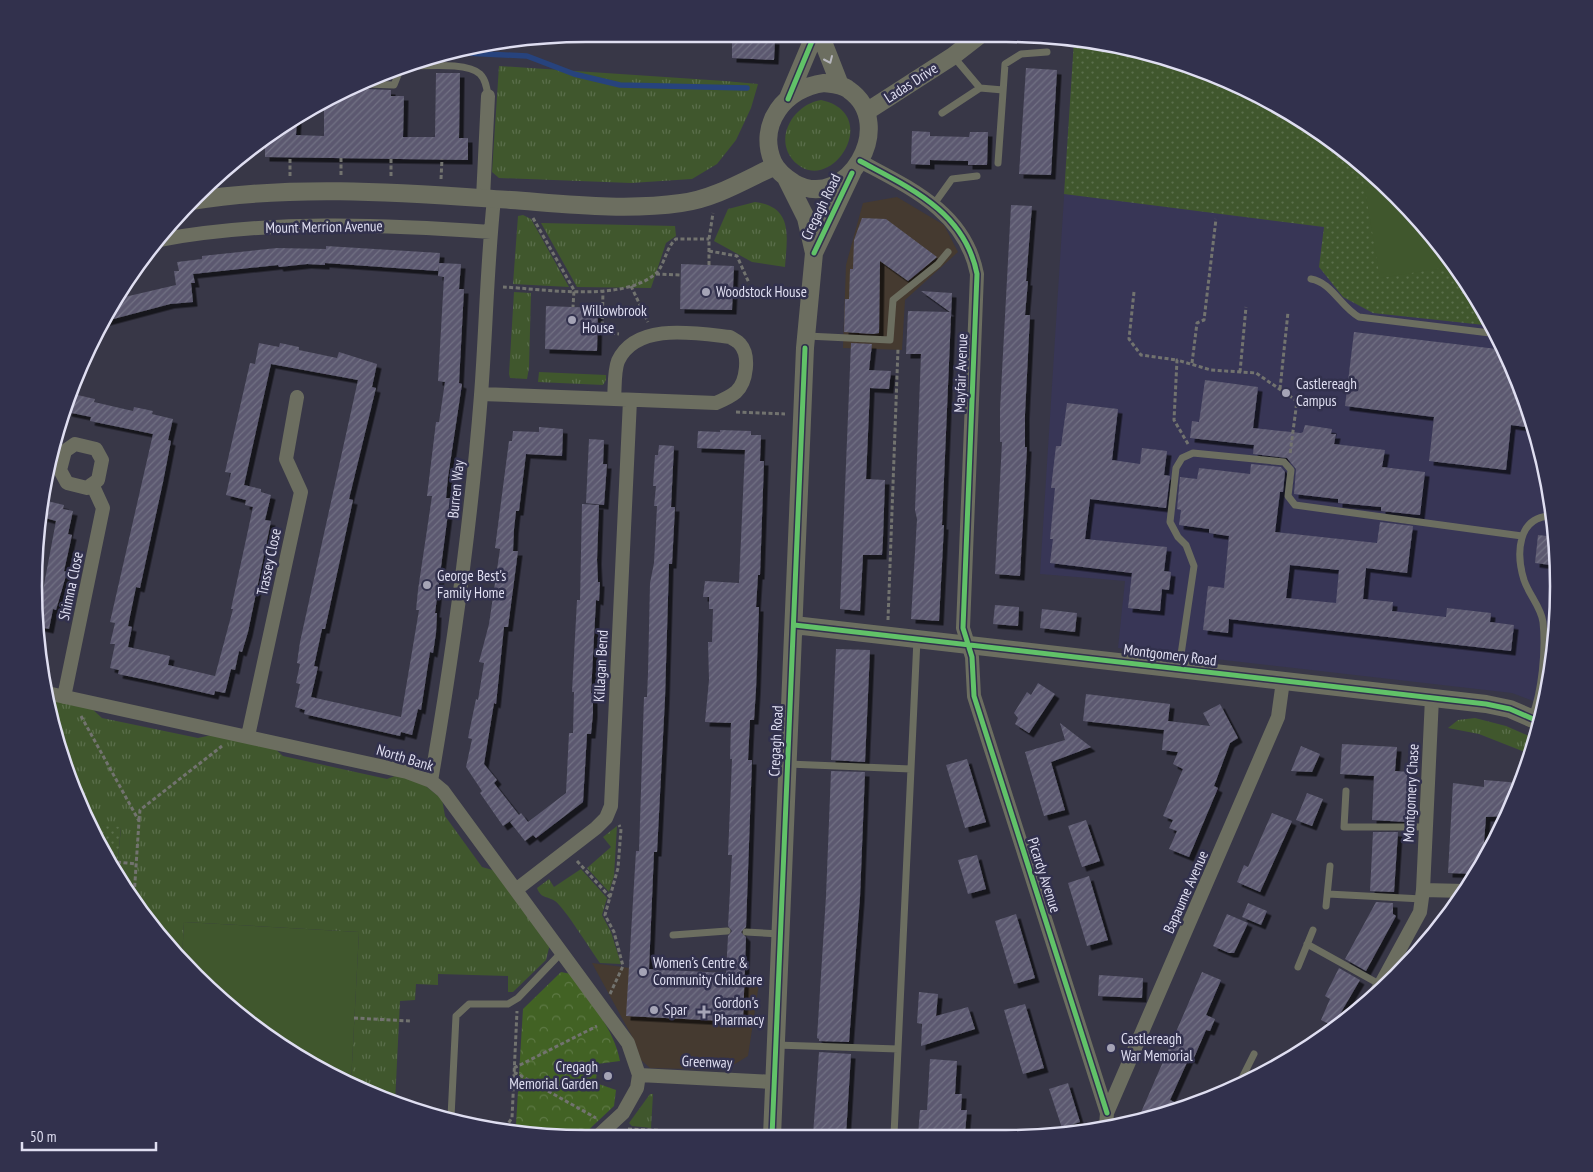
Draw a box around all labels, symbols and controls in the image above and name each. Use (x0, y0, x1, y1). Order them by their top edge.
one-way arrow (823, 55, 833, 64)
street label: Ladas Drive (880, 58, 941, 107)
street label: Cregagh Road (796, 171, 845, 243)
street label: Mount Merrion Avenue (265, 216, 383, 237)
place label: Woodstock House (716, 282, 807, 301)
marker: Woodstock House (700, 286, 712, 298)
place label: Willowbrook House (582, 301, 647, 337)
marker: Willowbrook House (566, 314, 578, 326)
street label: Mayfair Avenue (950, 333, 971, 413)
place label: Castlereagh Campus (1296, 374, 1357, 410)
marker: Castlereagh Campus (1280, 387, 1292, 399)
street label: Burren Way (443, 458, 468, 519)
street label: Trassey Close (252, 527, 285, 597)
street label: Shimna Close (54, 550, 87, 622)
place label: George Best's Family Home (437, 566, 506, 602)
marker: George Best's Family Home (421, 579, 433, 591)
street label: Killagan Bend (589, 629, 612, 703)
street label: Montgomery Road (1122, 639, 1218, 670)
street label: Cregagh Road (764, 705, 787, 777)
street label: North Bank (374, 740, 436, 775)
street label: Montgomery Chase (1398, 743, 1423, 843)
street label: Picardy Avenue (1023, 835, 1066, 915)
street label: Bapaume Avenue (1159, 847, 1212, 936)
place label: Women’s Centre & Community Childcare (653, 953, 763, 989)
marker: Women’s Centre & Community Childcare (637, 966, 649, 978)
place label: Gordon's Pharmacy (714, 993, 764, 1029)
place label: Spar (664, 1000, 688, 1019)
marker: Spar (648, 1004, 660, 1016)
marker: Gordon's Pharmacy (698, 1006, 710, 1018)
place label: Castlereagh War Memorial (1121, 1029, 1193, 1065)
marker: Castlereagh War Memorial (1105, 1042, 1117, 1054)
street label: Greenway (681, 1051, 733, 1072)
place label: Cregagh Memorial Garden (509, 1057, 598, 1093)
marker: Cregagh Memorial Garden (602, 1070, 614, 1082)
scale bar (22, 1120, 156, 1152)
text: 50 m (30, 1127, 56, 1146)

